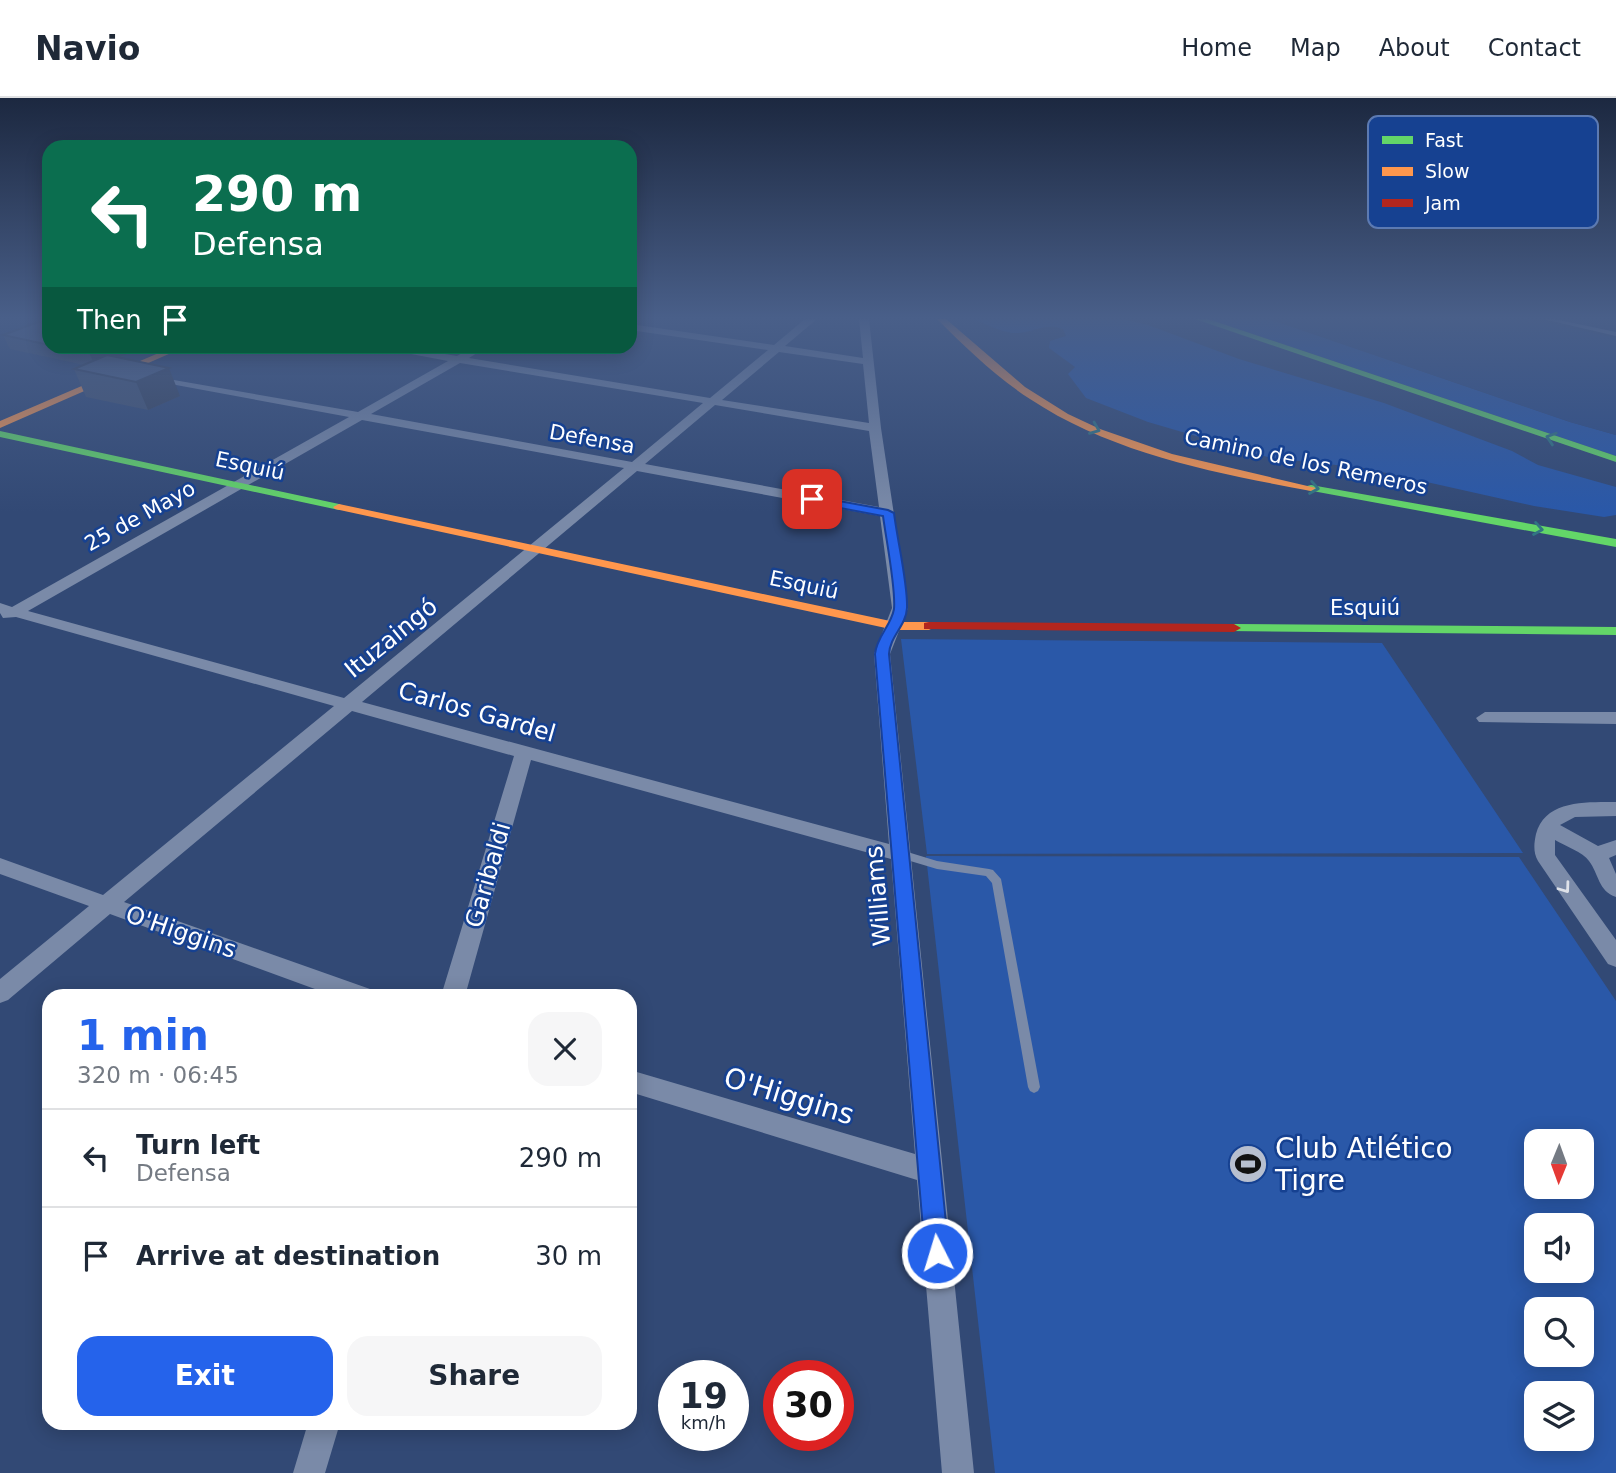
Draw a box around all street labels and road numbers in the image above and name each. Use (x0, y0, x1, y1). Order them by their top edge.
street label: Defensa (547, 420, 637, 458)
street label: Camino de los Remeros (1182, 425, 1430, 499)
street label: Esquiú (213, 447, 287, 485)
street label: 25 de Mayo (81, 476, 199, 556)
street label: Esquiú (767, 566, 841, 604)
street label: Ituzaingó (339, 592, 443, 684)
street label: Esquiú (1330, 596, 1400, 620)
street label: Carlos Gardel (395, 676, 559, 748)
street label: Garibaldi (460, 819, 516, 931)
street label: Williams (860, 845, 896, 947)
street label: O'Higgins (122, 900, 240, 964)
street label: O'Higgins (720, 1061, 858, 1131)

